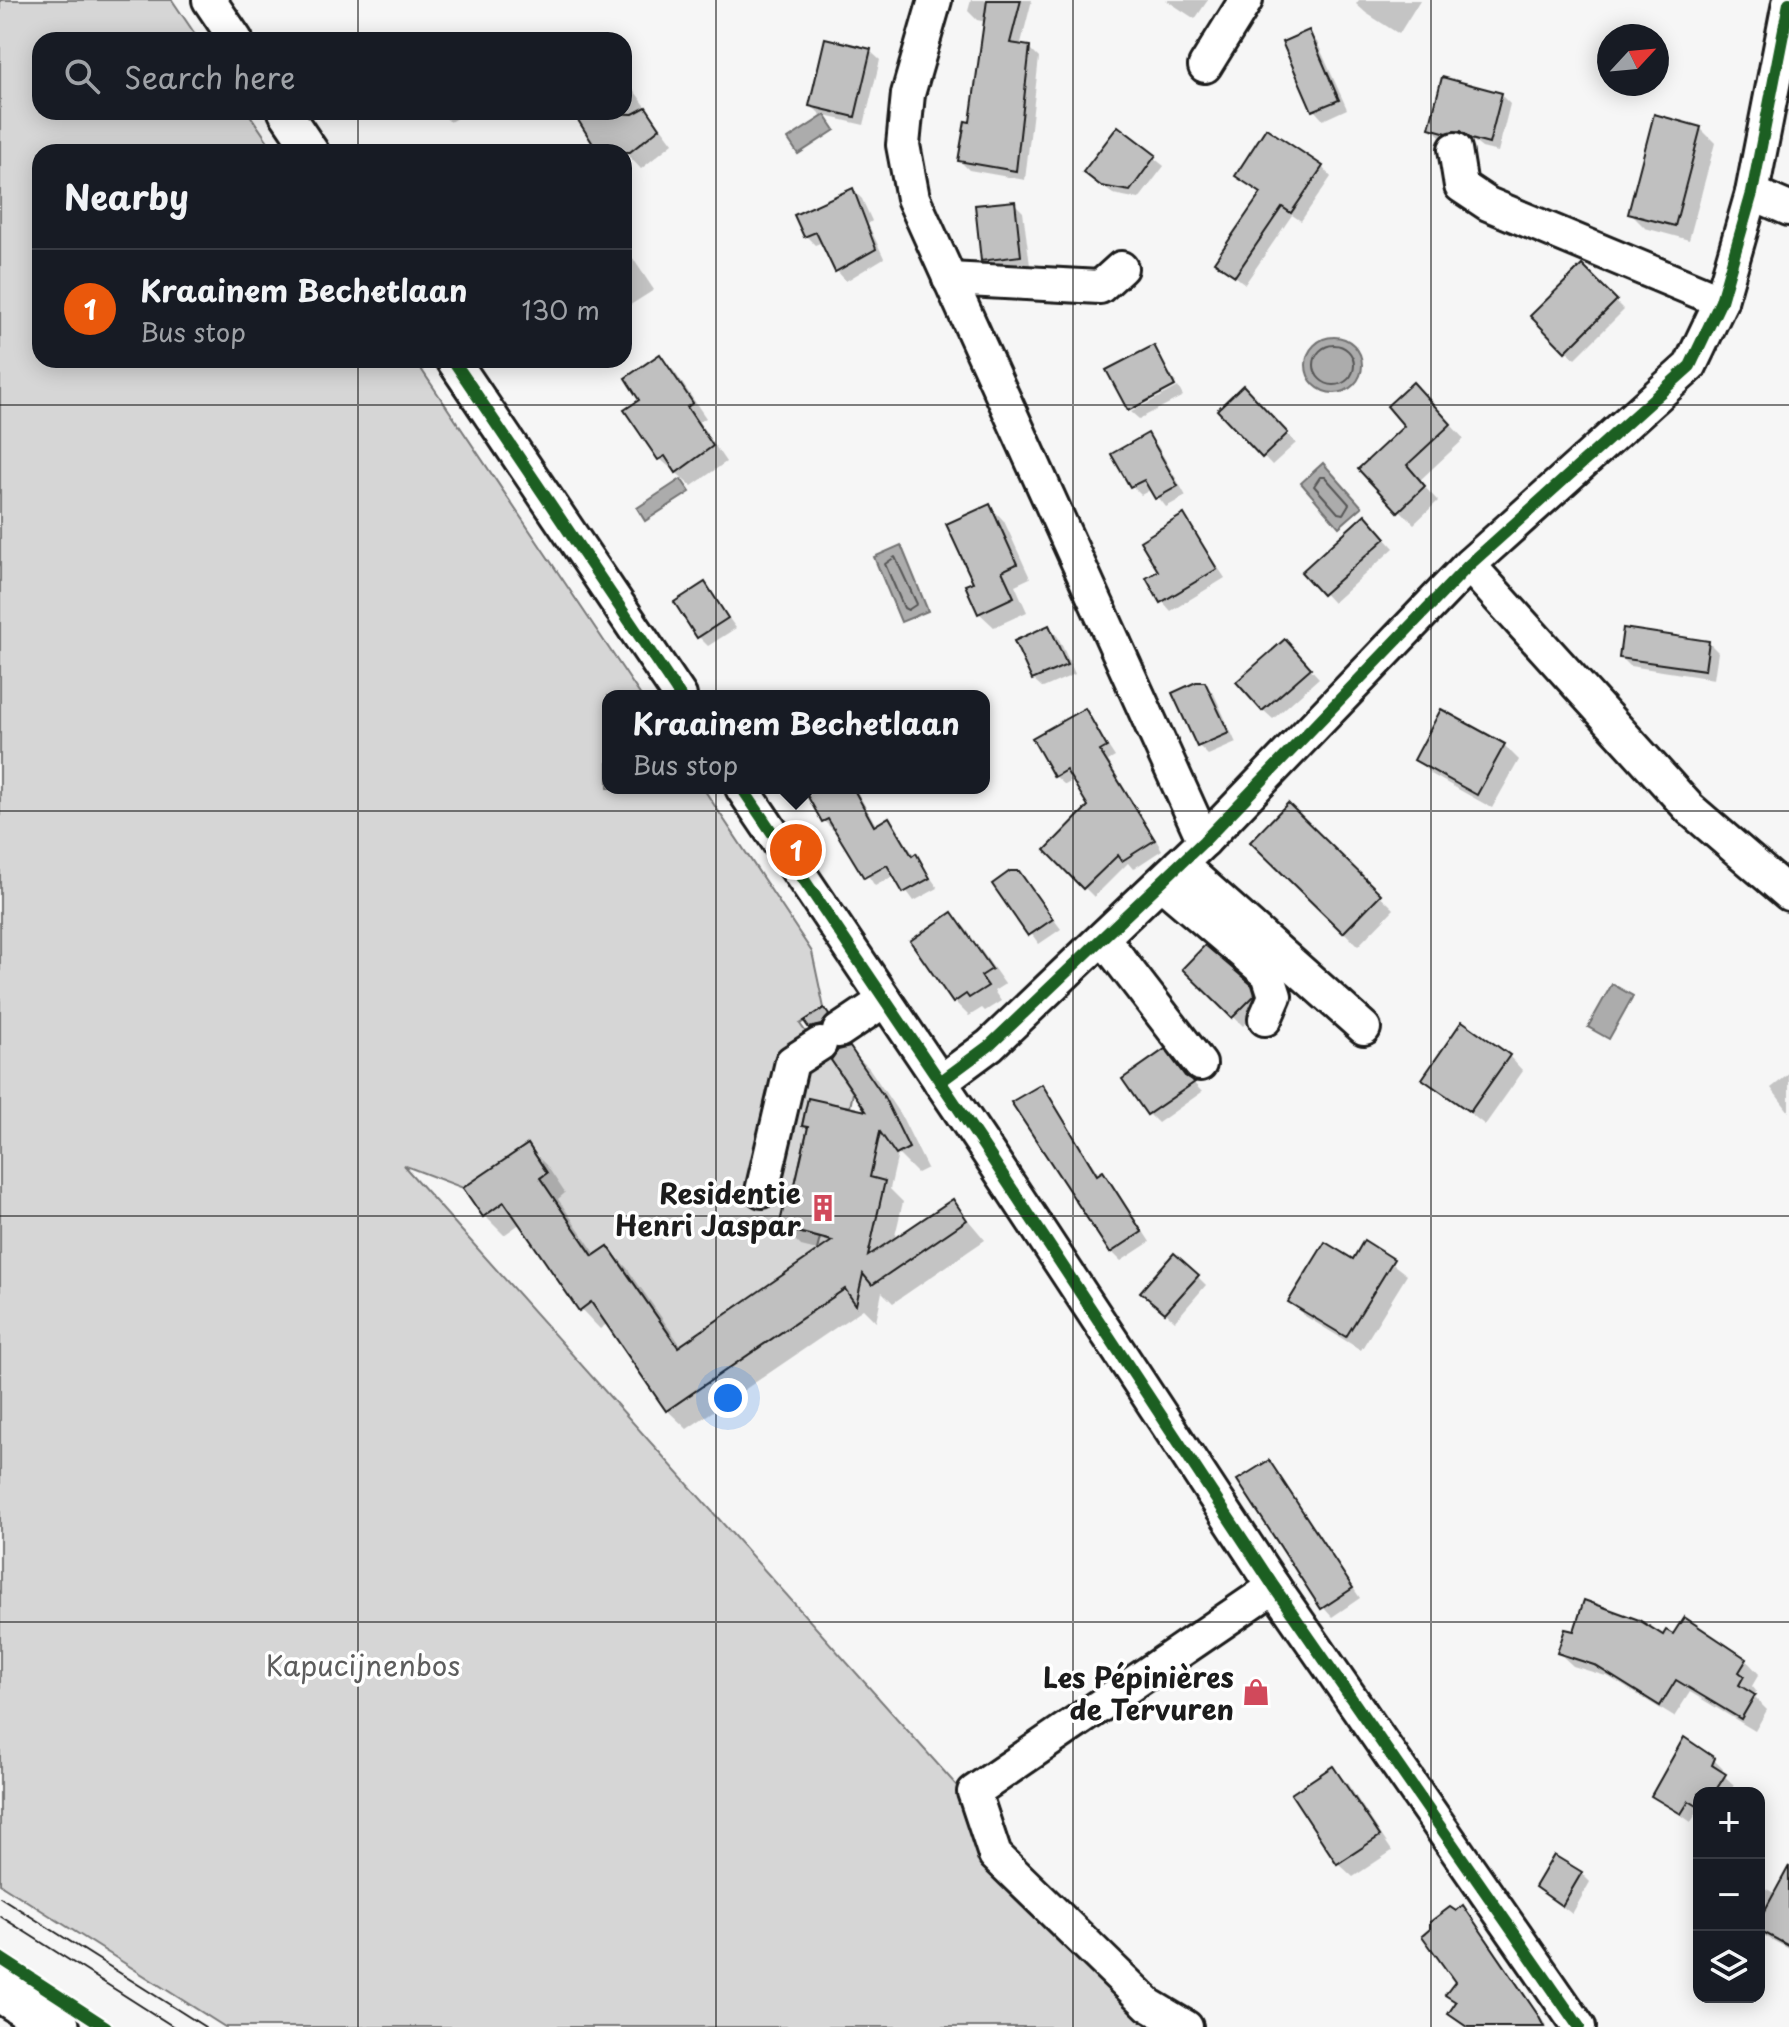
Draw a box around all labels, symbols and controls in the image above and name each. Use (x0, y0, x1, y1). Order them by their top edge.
north arrow (1597, 24, 1669, 96)
search box (32, 32, 632, 120)
icon: search (60, 54, 104, 98)
text: Search here (124, 54, 296, 99)
text: Nearby (64, 170, 189, 222)
text: Kraainem Bechetlaan (140, 267, 468, 312)
text: 1 (84, 290, 96, 329)
text: 130 m (521, 290, 600, 329)
text: Bus stop (140, 312, 246, 351)
popup (602, 690, 990, 794)
text: Kraainem Bechetlaan (632, 700, 960, 745)
text: Bus stop (632, 745, 738, 784)
pin: 1 (770, 820, 822, 880)
place label: Residentie Henri Jaspar (615, 1171, 802, 1246)
building icon: Residentie Henri Jaspar (808, 1193, 838, 1223)
your location (708, 1378, 748, 1418)
park label: Kapucijnenbos (266, 1643, 460, 1686)
place label: Les Pépinières de Tervuren (1043, 1655, 1234, 1730)
shop icon: Les Pépinières de Tervuren (1241, 1677, 1271, 1707)
map controls (1693, 1787, 1765, 2003)
button: + (1693, 1787, 1765, 1859)
button: − (1693, 1859, 1765, 1931)
button: layers (1693, 1931, 1765, 2003)

